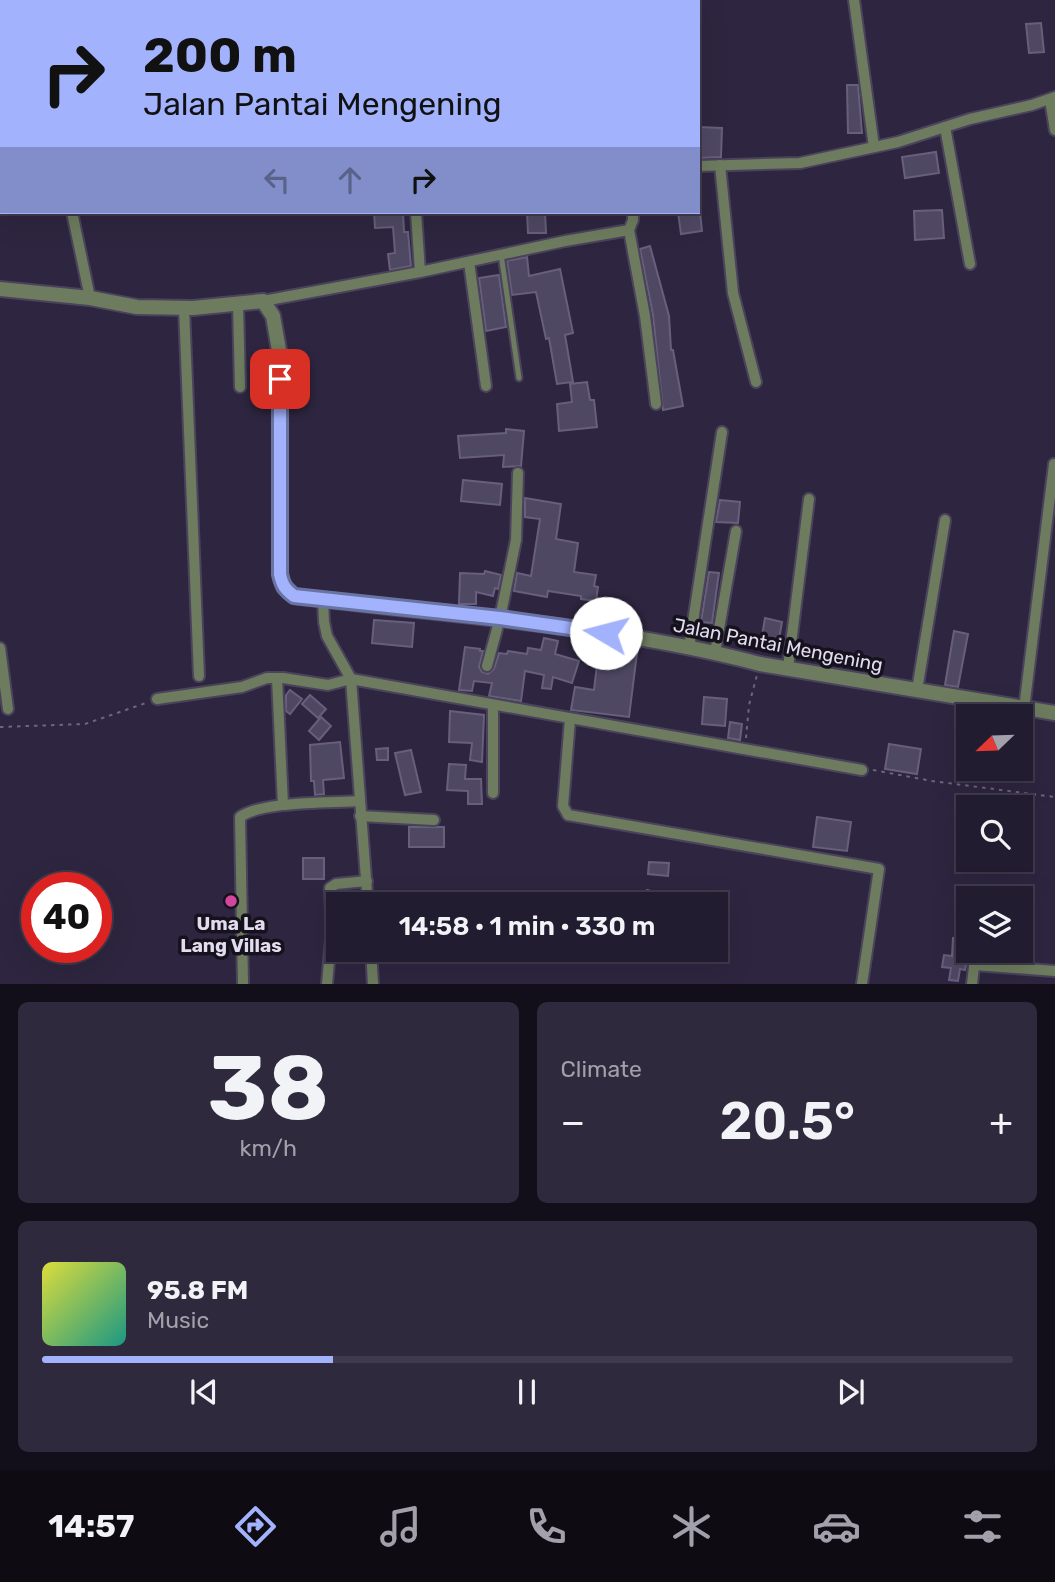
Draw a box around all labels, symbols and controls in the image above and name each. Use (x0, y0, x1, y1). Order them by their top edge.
text: 200 m (143, 26, 297, 84)
icon: right (28, 28, 119, 119)
text: Jalan Pantai Mengening (143, 85, 502, 123)
icon: left (258, 161, 296, 199)
icon: ahead (331, 161, 369, 199)
icon: right (404, 161, 442, 199)
pin (250, 349, 310, 409)
icon: arrive (261, 360, 299, 398)
position arrow (569, 596, 643, 670)
street label: Jalan Pantai Mengening (671, 613, 885, 677)
north arrow (956, 704, 1032, 780)
map controls (956, 704, 1033, 963)
button: search (956, 795, 1033, 872)
speed limit sign: 40 (21, 872, 112, 963)
button: layers (956, 886, 1033, 963)
marker: Uma La Lang Villas (223, 893, 239, 909)
text: 14:58 · 1 min · 330 m (399, 911, 655, 942)
place label: Uma La Lang Villas (180, 912, 282, 957)
text: 38 (207, 1034, 329, 1142)
text: Climate (561, 1055, 642, 1083)
text: 20.5° (720, 1090, 855, 1152)
text: − (561, 1099, 585, 1145)
text: + (989, 1099, 1013, 1145)
text: km/h (240, 1134, 297, 1162)
text: 95.8 FM (147, 1275, 248, 1306)
text: Music (147, 1306, 209, 1334)
icon: previous (185, 1373, 223, 1411)
icon: pause (508, 1373, 546, 1411)
icon: next (832, 1373, 870, 1411)
icon: directions (231, 1502, 280, 1551)
icon: music (376, 1502, 425, 1551)
icon: phone (522, 1502, 571, 1551)
icon: climate (667, 1502, 716, 1551)
icon: car (812, 1502, 861, 1551)
icon: filters (958, 1502, 1007, 1551)
text: 14:57 (48, 1507, 134, 1545)

